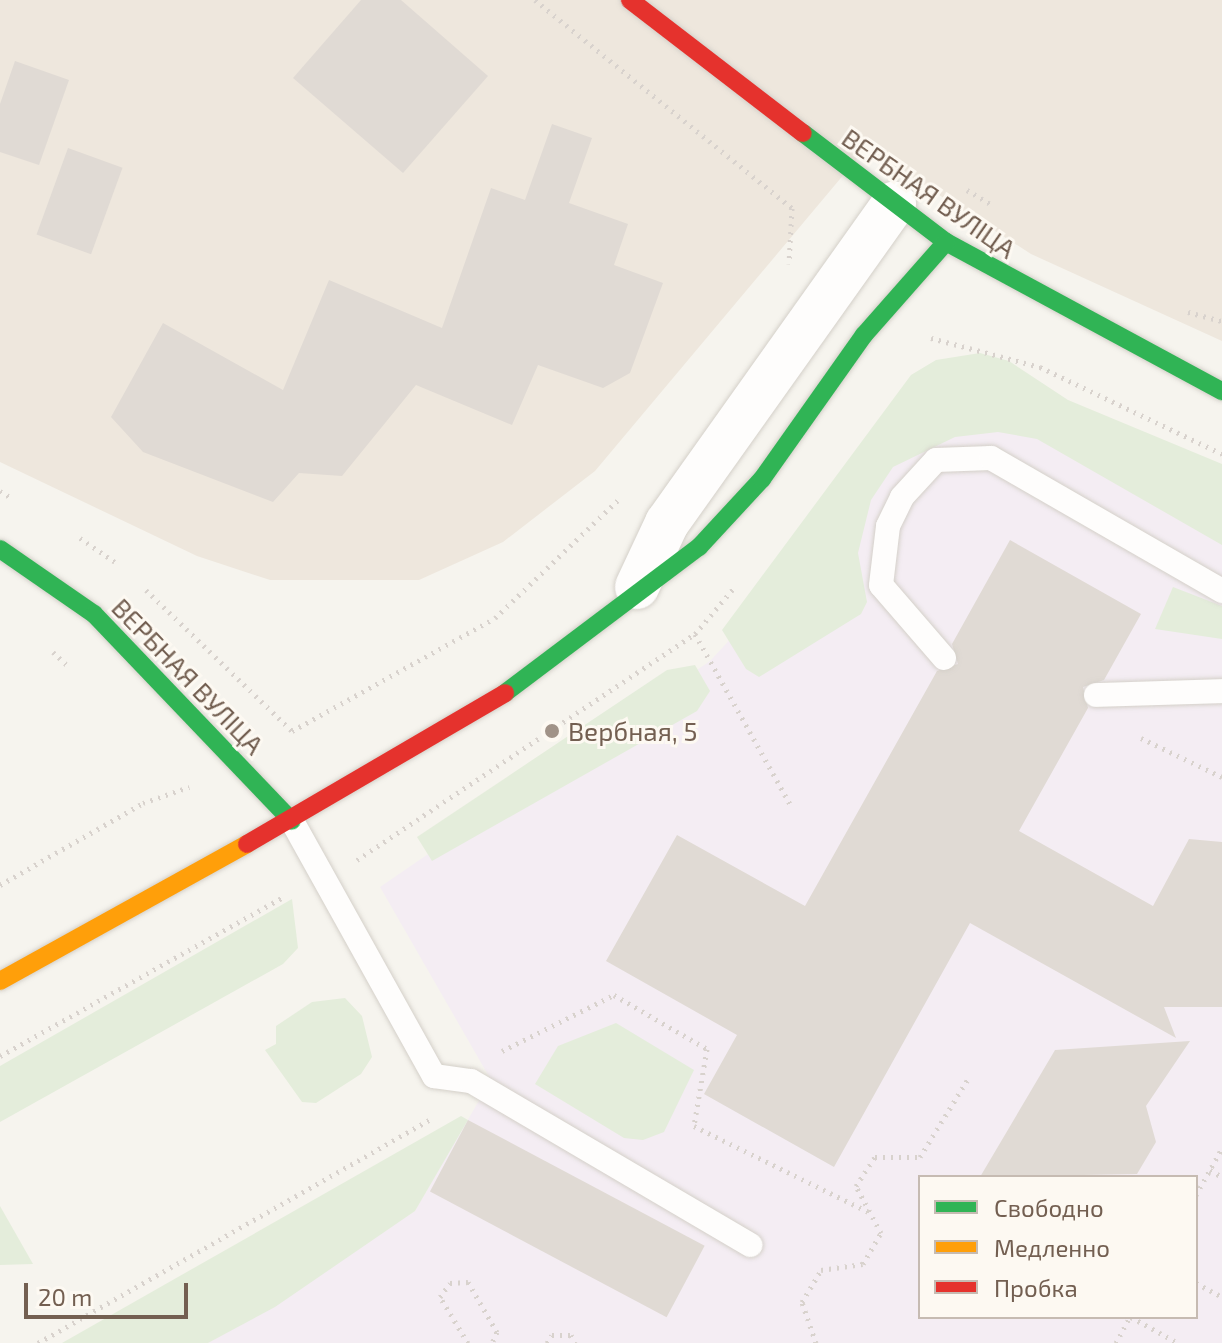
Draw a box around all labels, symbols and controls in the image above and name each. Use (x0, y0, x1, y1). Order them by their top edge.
street label: ВЕРБНАЯ ВУЛІЦА (836, 122, 1022, 264)
street label: ВЕРБНАЯ ВУЛІЦА (106, 592, 270, 760)
place label: Вербная, 5 (568, 715, 698, 747)
marker: Вербная, 5 (543, 722, 561, 740)
legend (918, 1175, 1198, 1319)
text: Свободно (994, 1193, 1104, 1222)
text: Медленно (994, 1233, 1110, 1262)
scale bar (28, 1267, 192, 1317)
text: Пробка (994, 1273, 1078, 1302)
text: 20 m (38, 1282, 92, 1311)

